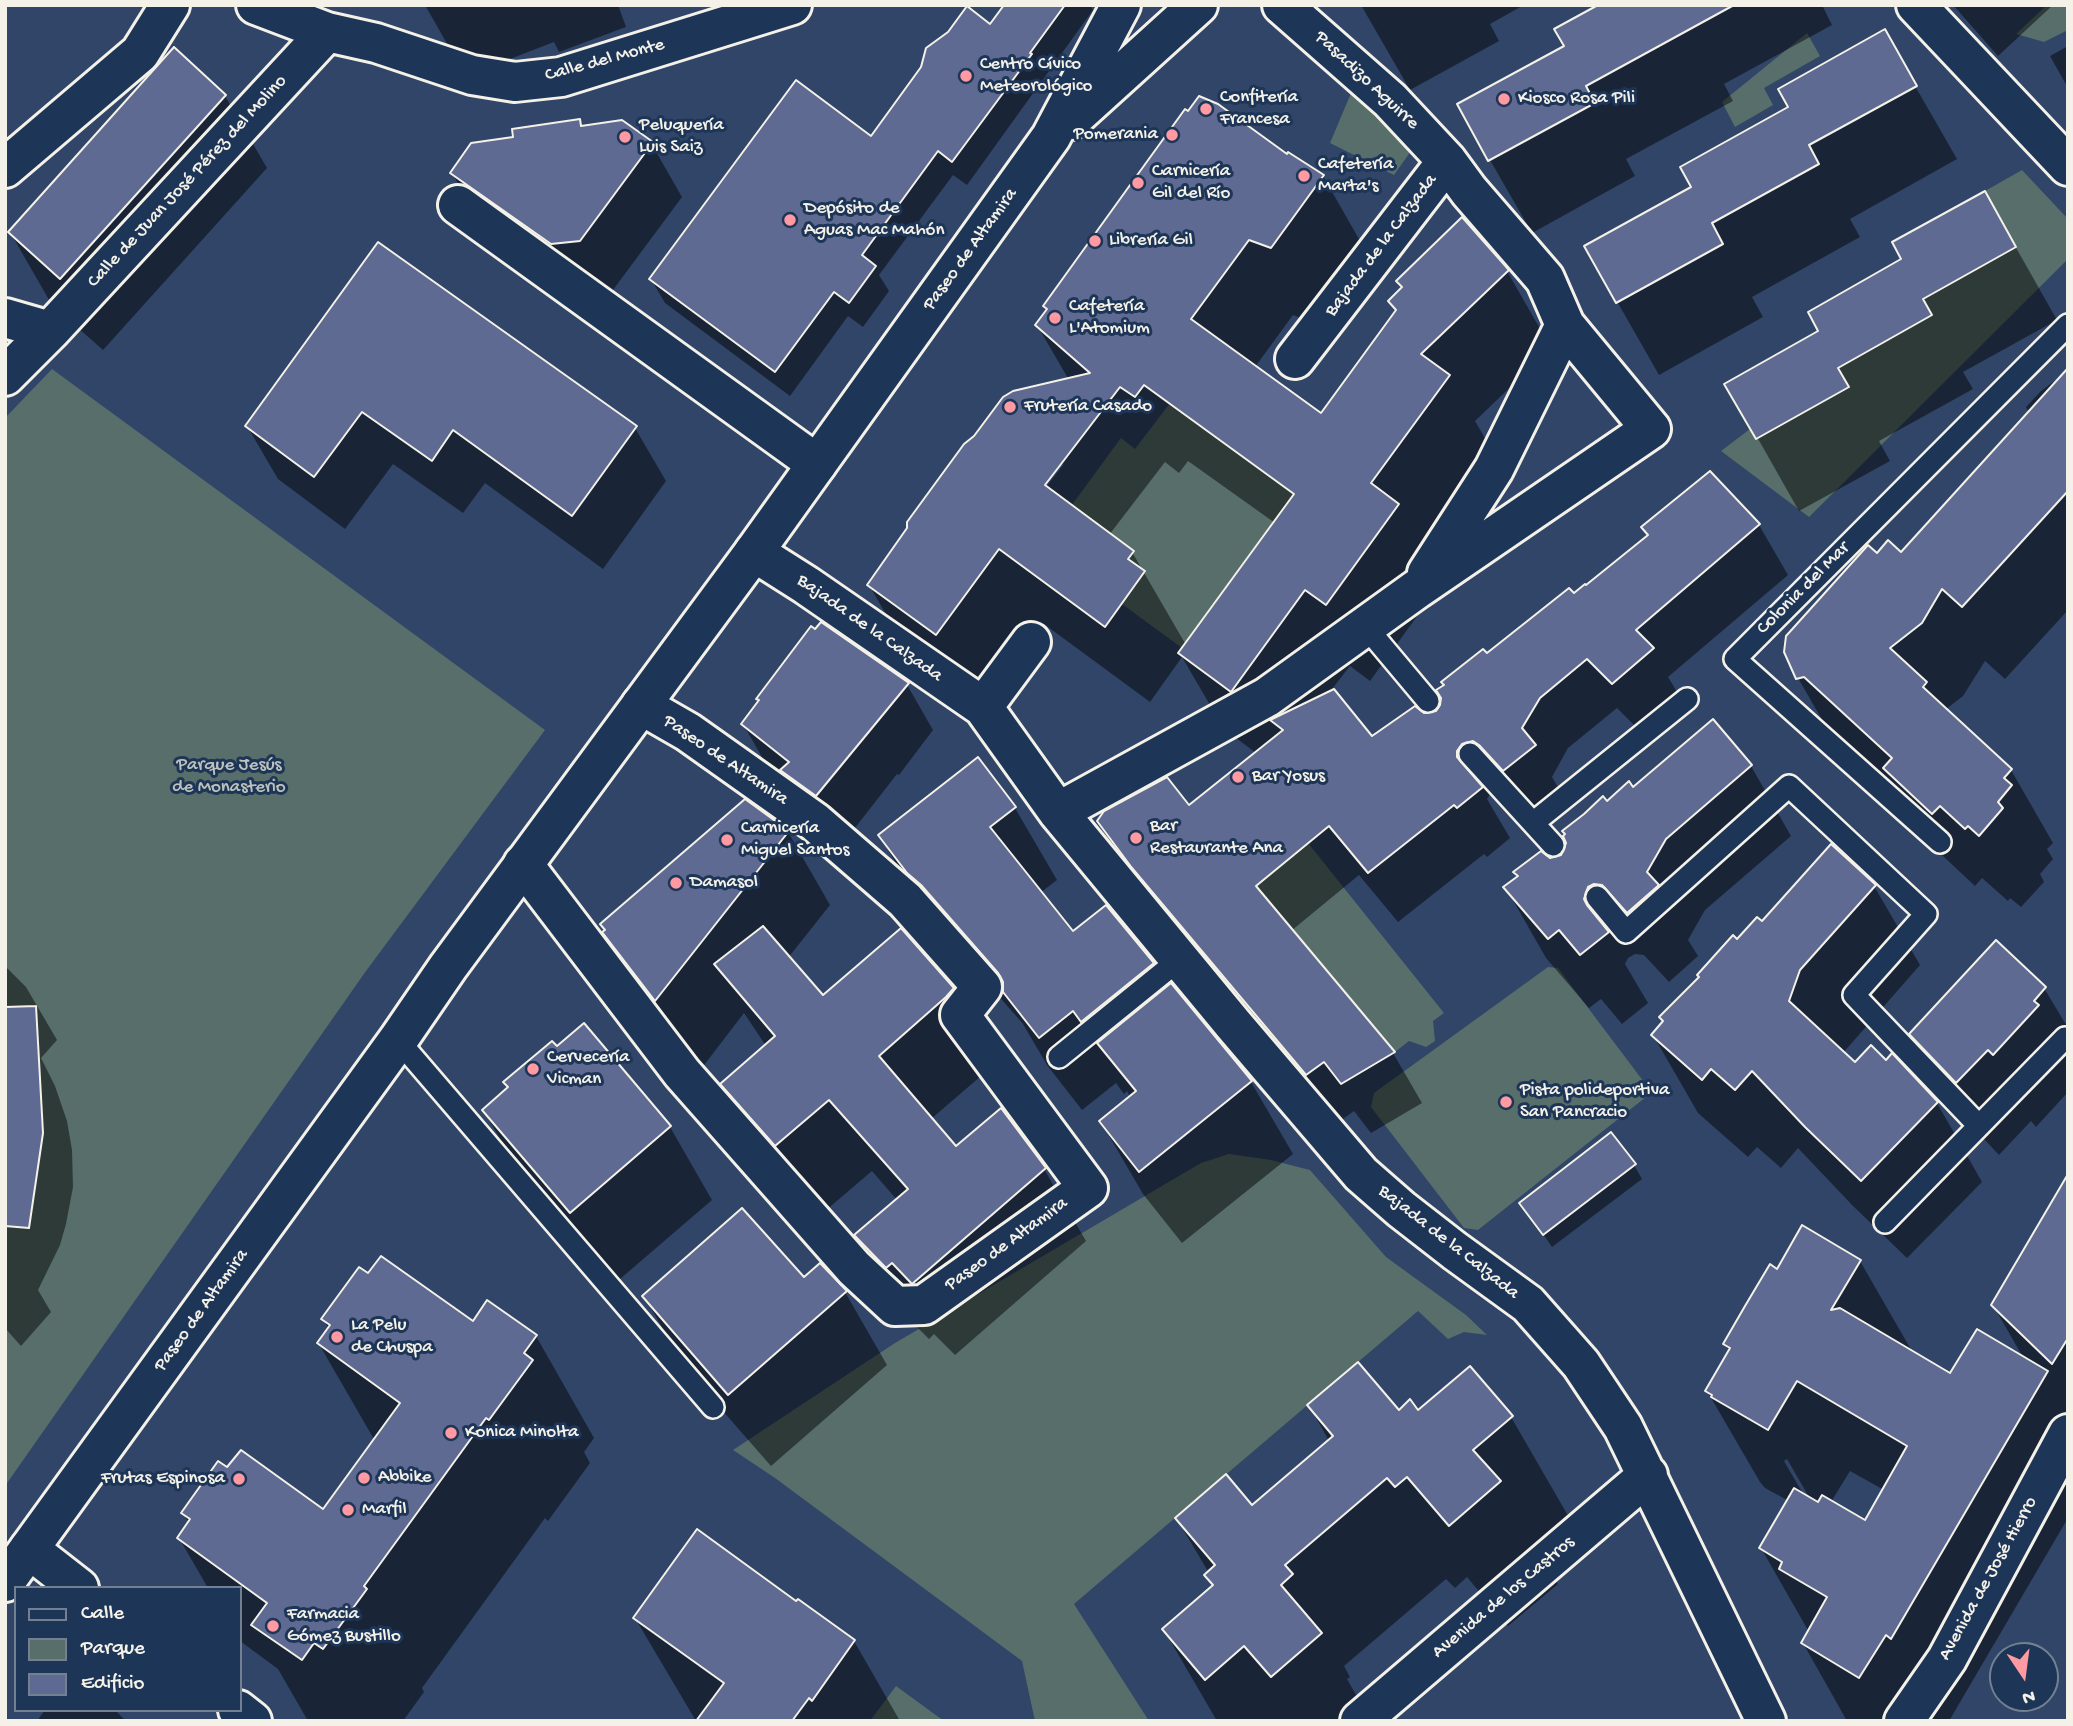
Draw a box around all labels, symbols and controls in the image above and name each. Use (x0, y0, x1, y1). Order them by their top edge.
street label: Pasadizo Aguirre (1309, 27, 1423, 135)
street label: Calle del Monte (543, 34, 667, 88)
place label: Centro Cívico Meteorológico (980, 54, 1092, 98)
marker: Centro Cívico Meteorológico (958, 68, 974, 84)
street label: Calle de Juan José Pérez del Molino (83, 71, 293, 293)
place label: Confitería Francesa (1220, 87, 1298, 131)
place label: Kiosco Rosa Pili (1518, 88, 1635, 110)
marker: Kiosco Rosa Pili (1496, 91, 1512, 107)
marker: Confitería Francesa (1198, 101, 1214, 117)
place label: Peluquería Luis Saiz (639, 115, 724, 159)
place label: Pomerania (1073, 124, 1158, 146)
marker: Pomerania (1164, 127, 1180, 143)
marker: Peluquería Luis Saiz (617, 129, 633, 145)
place label: Cafetería Marta's (1318, 154, 1393, 198)
place label: Carnicería Gil del Río (1152, 161, 1230, 205)
marker: Cafetería Marta's (1296, 168, 1312, 184)
street label: Bajada de la Calzada (1321, 170, 1443, 322)
marker: Carnicería Gil del Río (1130, 175, 1146, 191)
street label: Paseo de Altamira (919, 184, 1023, 316)
place label: Depósito de Aguas Mac Mahón (804, 198, 944, 242)
marker: Depósito de Aguas Mac Mahón (782, 212, 798, 228)
place label: Librería Gil (1109, 230, 1193, 252)
marker: Librería Gil (1087, 233, 1103, 249)
place label: Cafetería L'Atomium (1069, 296, 1150, 340)
marker: Cafetería L'Atomium (1047, 310, 1063, 326)
place label: Frutería Casado (1024, 396, 1152, 418)
marker: Frutería Casado (1002, 399, 1018, 415)
street label: Colonia del Mar (1753, 538, 1855, 640)
street label: Bajada de la Calzada (792, 570, 946, 688)
street label: Paseo de Altamira (658, 711, 792, 811)
park label: Parque Jesús de Monasterio (172, 755, 286, 799)
place label: Bar Yosus (1252, 766, 1325, 788)
marker: Bar Yosus (1230, 769, 1246, 785)
place label: Bar Restaurante Ana (1150, 816, 1283, 860)
place label: Carnicería Miguel Santos (741, 818, 850, 862)
marker: Bar Restaurante Ana (1128, 830, 1144, 846)
marker: Carnicería Miguel Santos (719, 832, 735, 848)
place label: Damasol (690, 872, 758, 894)
marker: Damasol (668, 875, 684, 891)
place label: Cervecería Vicman (547, 1047, 630, 1091)
marker: Cervecería Vicman (525, 1061, 541, 1077)
place label: Pista polideportiva San Pancracio (1520, 1080, 1670, 1124)
marker: Pista polideportiva San Pancracio (1498, 1094, 1514, 1110)
street label: Bajada de la Calzada (1373, 1181, 1523, 1305)
street label: Paseo de Altamira (941, 1193, 1073, 1297)
street label: Paseo de Altamira (150, 1245, 254, 1377)
place label: La Pelu de Chuspa (351, 1315, 433, 1359)
marker: La Pelu de Chuspa (329, 1329, 345, 1345)
place label: Konica Minolta (465, 1422, 579, 1444)
marker: Konica Minolta (443, 1425, 459, 1441)
place label: Abbike (378, 1467, 432, 1489)
place label: Frutas Espinosa (101, 1468, 225, 1490)
marker: Abbike (356, 1470, 372, 1486)
marker: Frutas Espinosa (231, 1471, 247, 1487)
street label: Avenida de José Hierro (1935, 1493, 2043, 1665)
place label: Marfil (362, 1499, 407, 1521)
marker: Marfil (340, 1502, 356, 1518)
street label: Avenida de los Castros (1428, 1532, 1580, 1664)
legend (14, 1586, 242, 1712)
text: Calle (81, 1602, 124, 1627)
place label: Farmacia Gómez Bustillo (287, 1604, 401, 1648)
marker: Farmacia Gómez Bustillo (265, 1618, 281, 1634)
text: Parque (81, 1637, 145, 1662)
north arrow (1989, 1642, 2059, 1712)
text: Edificio (81, 1672, 145, 1697)
text: N (2020, 1683, 2037, 1709)

